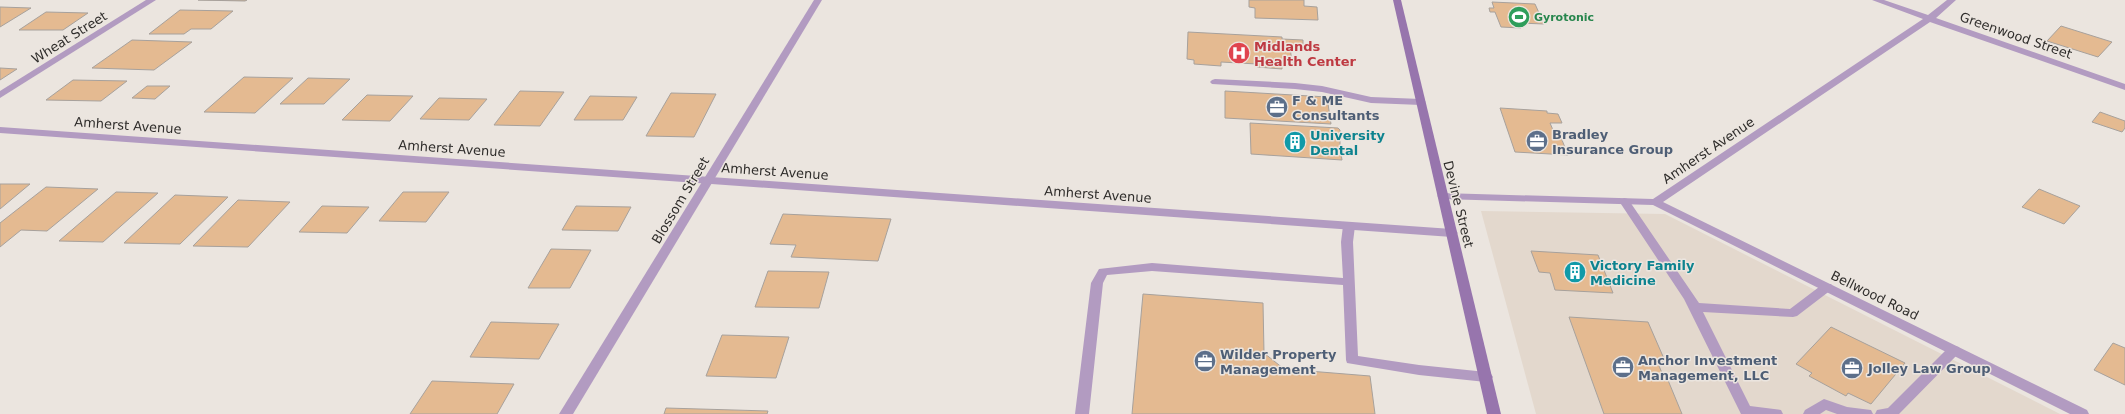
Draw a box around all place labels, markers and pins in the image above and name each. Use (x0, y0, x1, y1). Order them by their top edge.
sports icon: Gyrotonic (1506, 4, 1532, 30)
place label: Gyrotonic (1534, 11, 1594, 24)
place label: Midlands Health Center (1254, 39, 1357, 69)
hospital icon: Midlands Health Center (1226, 40, 1252, 66)
place label: F & ME Consultants (1292, 93, 1380, 123)
office icon: F & ME Consultants (1264, 94, 1290, 120)
place label: Bradley Insurance Group (1552, 127, 1673, 157)
place label: University Dental (1310, 128, 1385, 158)
office icon: Bradley Insurance Group (1524, 128, 1550, 154)
building icon: University Dental (1282, 129, 1308, 155)
place label: Victory Family Medicine (1590, 258, 1695, 288)
building icon: Victory Family Medicine (1562, 259, 1588, 285)
place label: Wilder Property Management (1220, 347, 1337, 377)
office icon: Wilder Property Management (1192, 348, 1218, 374)
place label: Anchor Investment Management, LLC (1638, 353, 1777, 383)
office icon: Anchor Investment Management, LLC (1610, 354, 1636, 380)
office icon: Jolley Law Group (1839, 355, 1865, 381)
place label: Jolley Law Group (1867, 361, 1991, 376)

